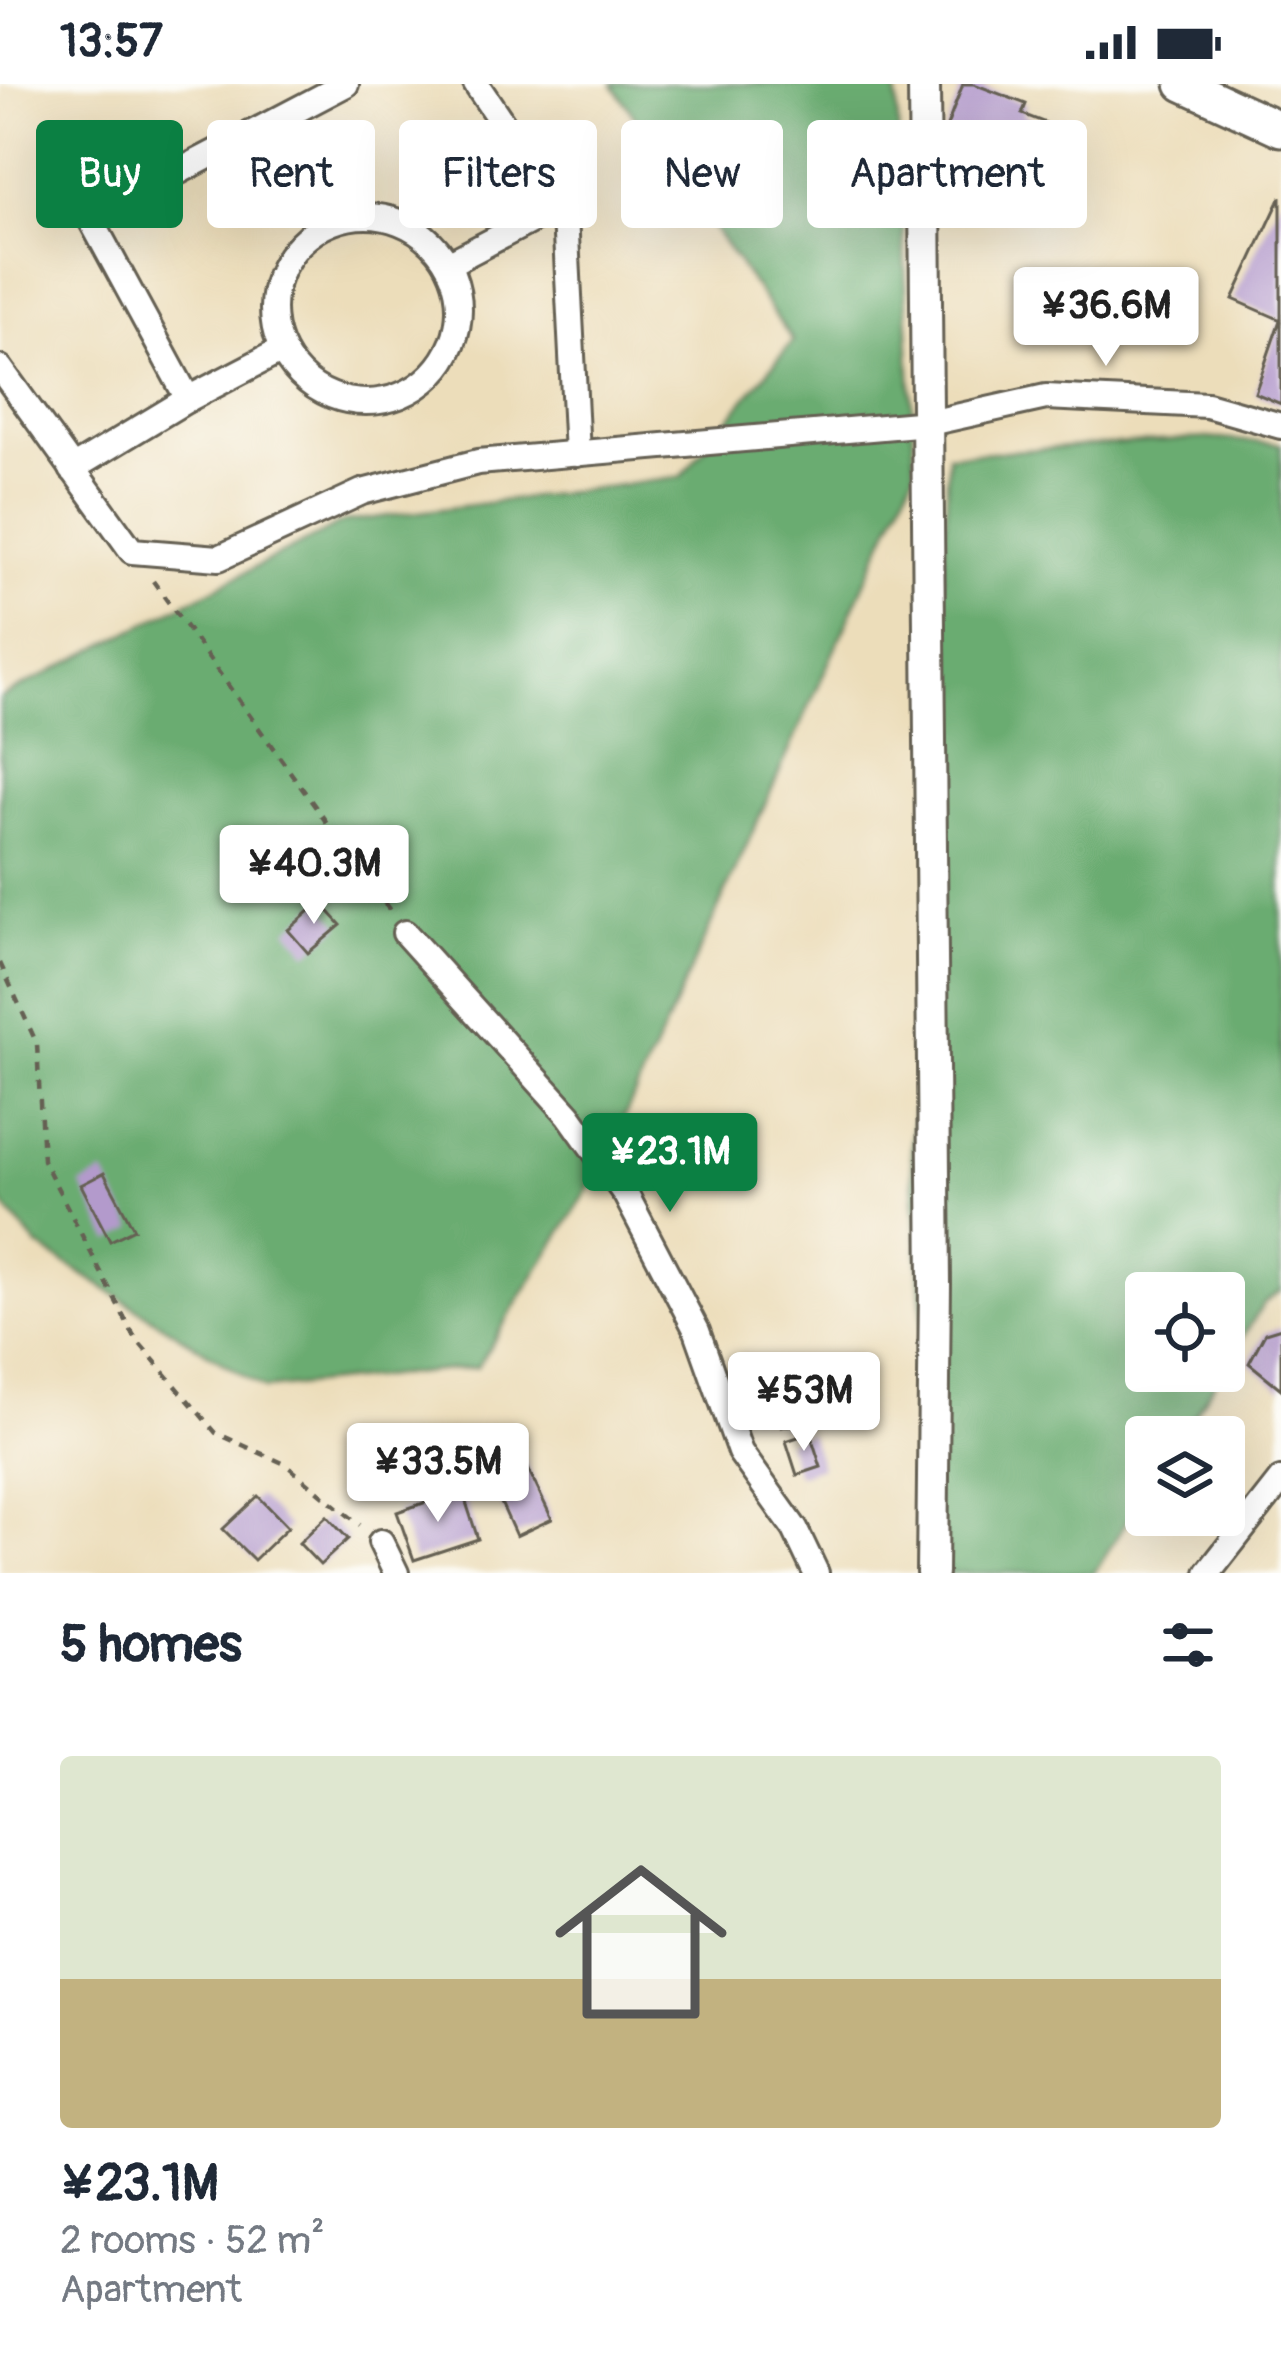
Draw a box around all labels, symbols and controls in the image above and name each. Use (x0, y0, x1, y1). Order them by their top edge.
text: 13:57 (60, 14, 163, 70)
chip: Buy (36, 120, 183, 228)
chip: Rent (207, 120, 375, 228)
chip: Filters (399, 120, 597, 228)
chip: New (621, 120, 783, 228)
chip: Apartment (807, 120, 1087, 228)
pin: ¥36.6M (1008, 267, 1204, 369)
text: ¥36.6M (1041, 281, 1171, 330)
pin: ¥40.3M (216, 825, 412, 927)
text: ¥40.3M (247, 839, 381, 888)
pin: ¥23.1M (572, 1113, 768, 1215)
text: ¥23.1M (609, 1127, 731, 1176)
map controls (1125, 1272, 1245, 1536)
button: locate (1125, 1272, 1245, 1392)
pin: ¥53M (733, 1352, 875, 1454)
text: ¥53M (755, 1366, 853, 1415)
button: layers (1125, 1416, 1245, 1536)
pin: ¥33.5M (340, 1423, 536, 1525)
text: ¥33.5M (374, 1437, 502, 1486)
icon: filters (1155, 1612, 1221, 1678)
text: 5 homes (60, 1613, 242, 1677)
icon: home (533, 1834, 749, 2050)
text: ¥23.1M (60, 2152, 219, 2216)
text: 2 rooms · 52 m² (60, 2216, 325, 2265)
text: Apartment (60, 2265, 242, 2314)

